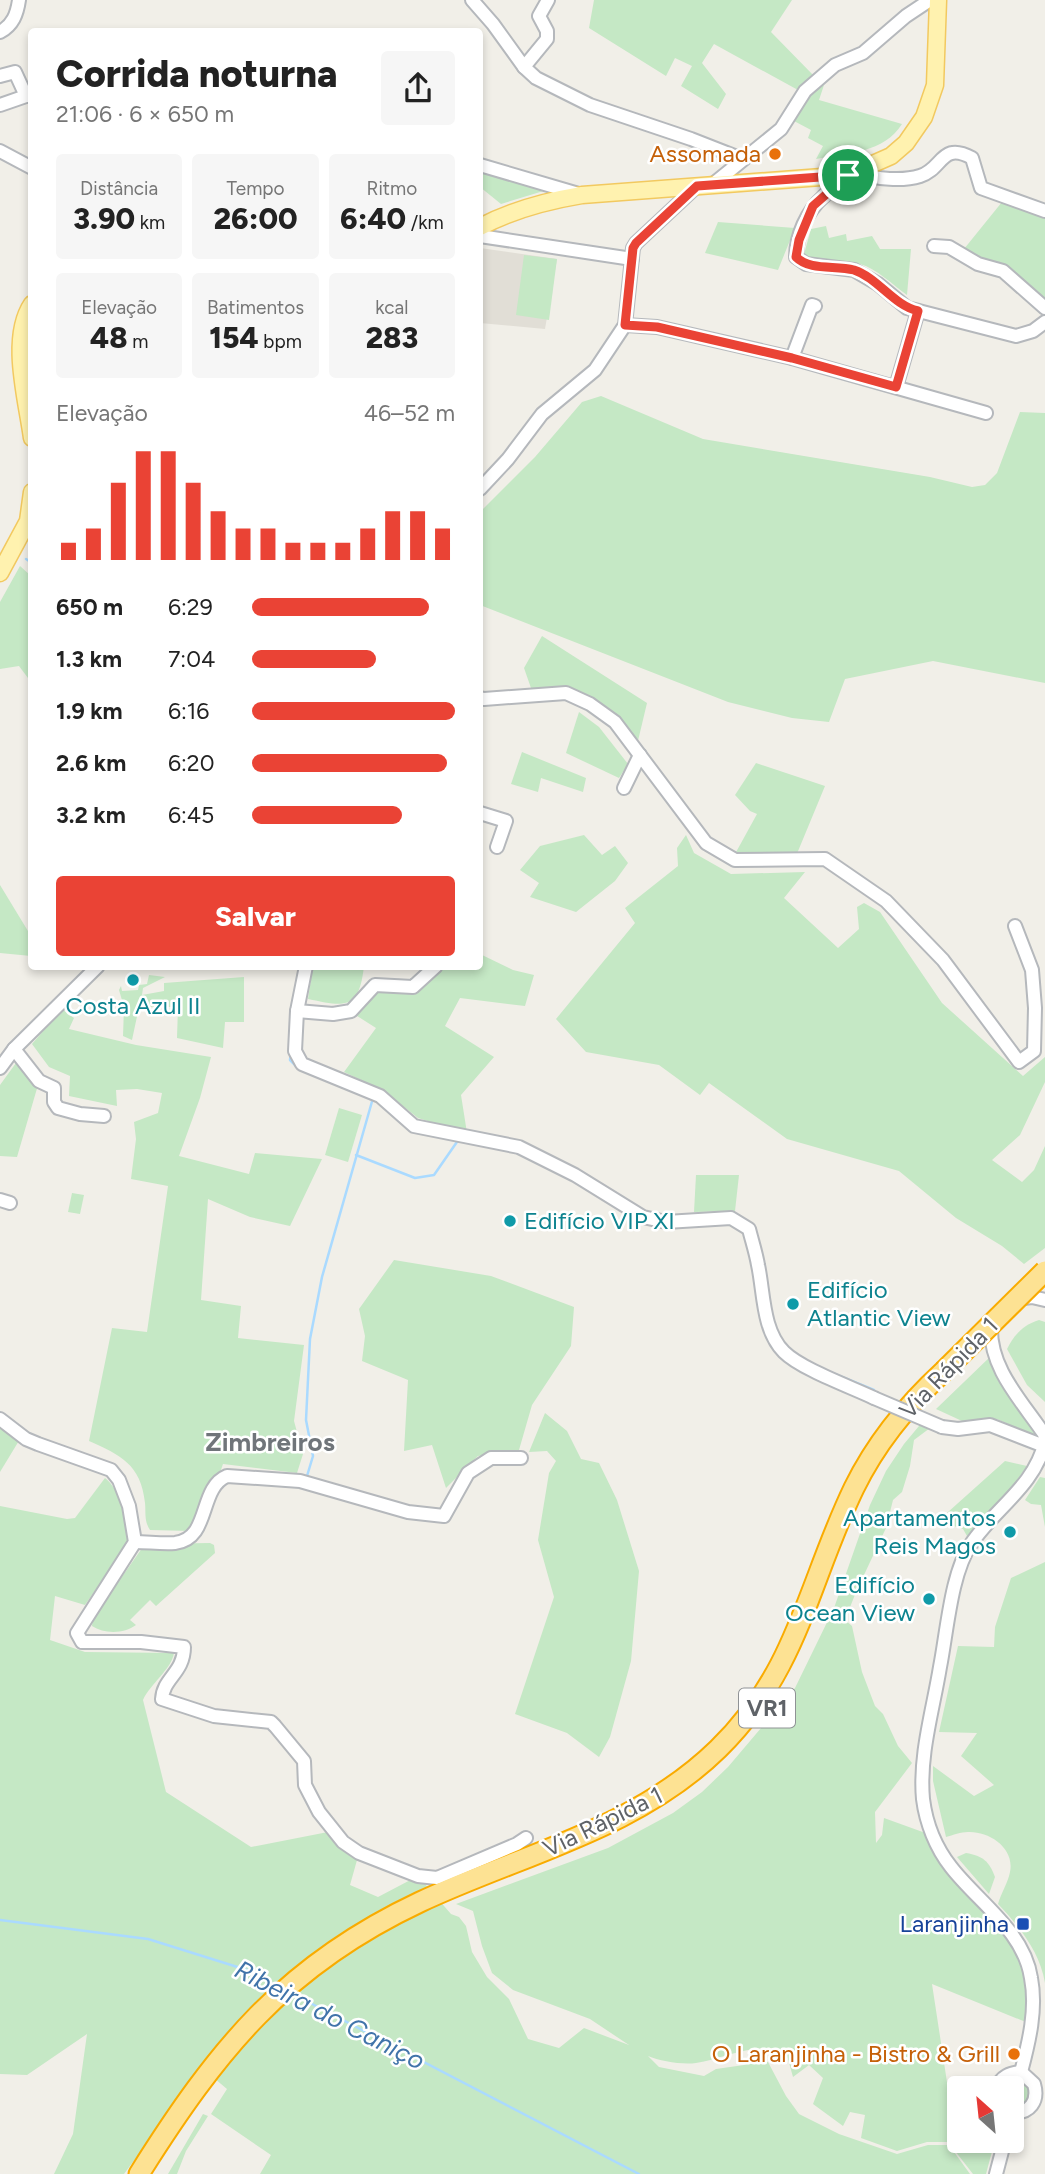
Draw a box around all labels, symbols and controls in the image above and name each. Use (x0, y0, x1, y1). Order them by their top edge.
text: Corrida noturna (56, 51, 338, 97)
button: share (381, 51, 455, 125)
text: 21:06 · 6 × 650 m (56, 100, 234, 128)
place label: Assomada (650, 139, 761, 168)
pin (818, 145, 878, 205)
marker: Assomada (767, 146, 783, 162)
icon: arrive (829, 156, 867, 194)
text: Distância (80, 177, 158, 200)
text: Tempo (226, 177, 285, 200)
text: Ritmo (366, 177, 417, 200)
text: 3.90 (73, 200, 135, 237)
text: 26:00 (213, 200, 298, 237)
text: 6:40 (340, 200, 406, 237)
text: km (135, 211, 165, 234)
text: /km (406, 211, 444, 234)
text: Elevação (81, 296, 157, 319)
text: Batimentos (207, 296, 304, 319)
text: kcal (375, 296, 408, 319)
text: 48 (90, 319, 127, 356)
text: 154 (209, 319, 259, 356)
text: 283 (365, 319, 418, 356)
text: m (127, 330, 148, 353)
text: bpm (259, 330, 302, 353)
text: Elevação (56, 399, 148, 427)
text: 46–52 m (364, 399, 455, 427)
text: 650 m (56, 593, 123, 621)
text: 6:29 (168, 593, 213, 621)
text: 1.3 km (56, 645, 122, 673)
text: 7:04 (168, 645, 215, 673)
text: 1.9 km (56, 697, 123, 725)
text: 6:16 (168, 697, 209, 725)
text: 2.6 km (56, 749, 126, 777)
text: 6:20 (168, 749, 214, 777)
text: 3.2 km (56, 801, 126, 829)
text: 6:45 (168, 801, 214, 829)
button: Salvar (56, 876, 455, 956)
marker: Costa Azul II (125, 972, 141, 988)
place label: Costa Azul II (65, 991, 201, 1020)
place label: Edifício VIP XI (524, 1206, 675, 1235)
marker: Edifício VIP XI (502, 1213, 518, 1229)
place label: Edifício Atlantic View (807, 1275, 951, 1332)
marker: Edifício Atlantic View (785, 1296, 801, 1312)
street label: Via Rápida 1 (893, 1311, 1004, 1424)
district label: Zimbreiros (205, 1426, 335, 1458)
place label: Apartamentos Reis Magos (843, 1503, 996, 1560)
marker: Apartamentos Reis Magos (1002, 1524, 1018, 1540)
place label: Edifício Ocean View (785, 1570, 915, 1627)
marker: Edifício Ocean View (921, 1591, 937, 1607)
road number: VR1 (739, 1688, 795, 1728)
street label: Via Rápida 1 (538, 1780, 667, 1863)
place label: Laranjinha (899, 1909, 1009, 1938)
marker: Laranjinha (1015, 1916, 1031, 1932)
water label: Ribeira do Caniço (230, 1953, 430, 2077)
place label: O Laranjinha - Bistro & Grill (712, 2039, 1000, 2068)
marker: O Laranjinha - Bistro & Grill (1006, 2046, 1022, 2062)
north arrow (947, 2076, 1024, 2152)
map controls (947, 2076, 1024, 2153)

